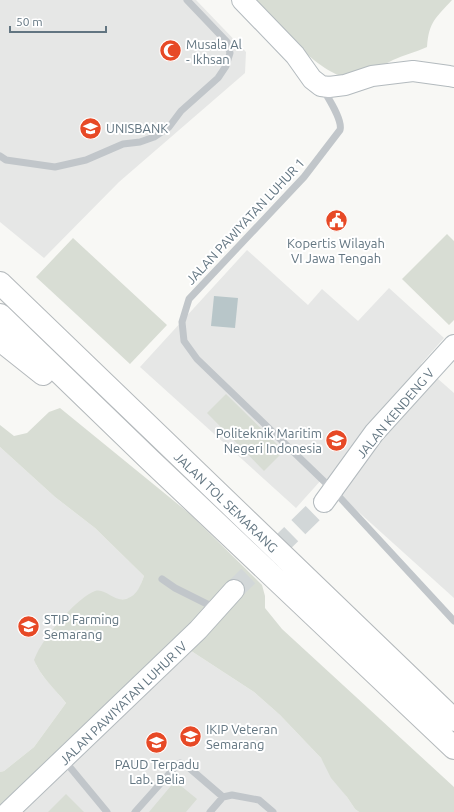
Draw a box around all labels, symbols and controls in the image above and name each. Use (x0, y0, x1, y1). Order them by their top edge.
scale bar (10, 8, 106, 34)
text: 50 m (16, 15, 43, 28)
place label: Musala Al - Ikhsan (186, 37, 243, 66)
mosque icon: Musala Al - Ikhsan (157, 38, 183, 64)
school or university icon: UNISBANK (78, 115, 104, 141)
place label: UNISBANK (106, 121, 168, 135)
street label: JALAN PAWIYATAN LUHUR 1 (183, 155, 307, 287)
public building icon: Kopertis Wilayah VI Jawa Tengah (323, 208, 349, 234)
place label: Kopertis Wilayah VI Jawa Tengah (287, 236, 385, 265)
street label: JALAN KENDENG V (353, 365, 437, 461)
place label: Politeknik Maritim Negeri Indonesia (216, 426, 322, 455)
school or university icon: Politeknik Maritim Negeri Indonesia (324, 427, 350, 453)
street label: JALAN TOL SEMARANG (172, 449, 280, 555)
place label: STIP Farming Semarang (44, 612, 119, 641)
school or university icon: STIP Farming Semarang (15, 613, 41, 639)
street label: JALAN PAWIYATAN LUHUR IV (57, 638, 190, 767)
place label: IKIP Veteran Semarang (206, 722, 278, 751)
school or university icon: IKIP Veteran Semarang (177, 723, 203, 749)
school or university icon: PAUD Terpadu Lab. Belia (144, 729, 170, 755)
place label: PAUD Terpadu Lab. Belia (115, 757, 199, 786)

